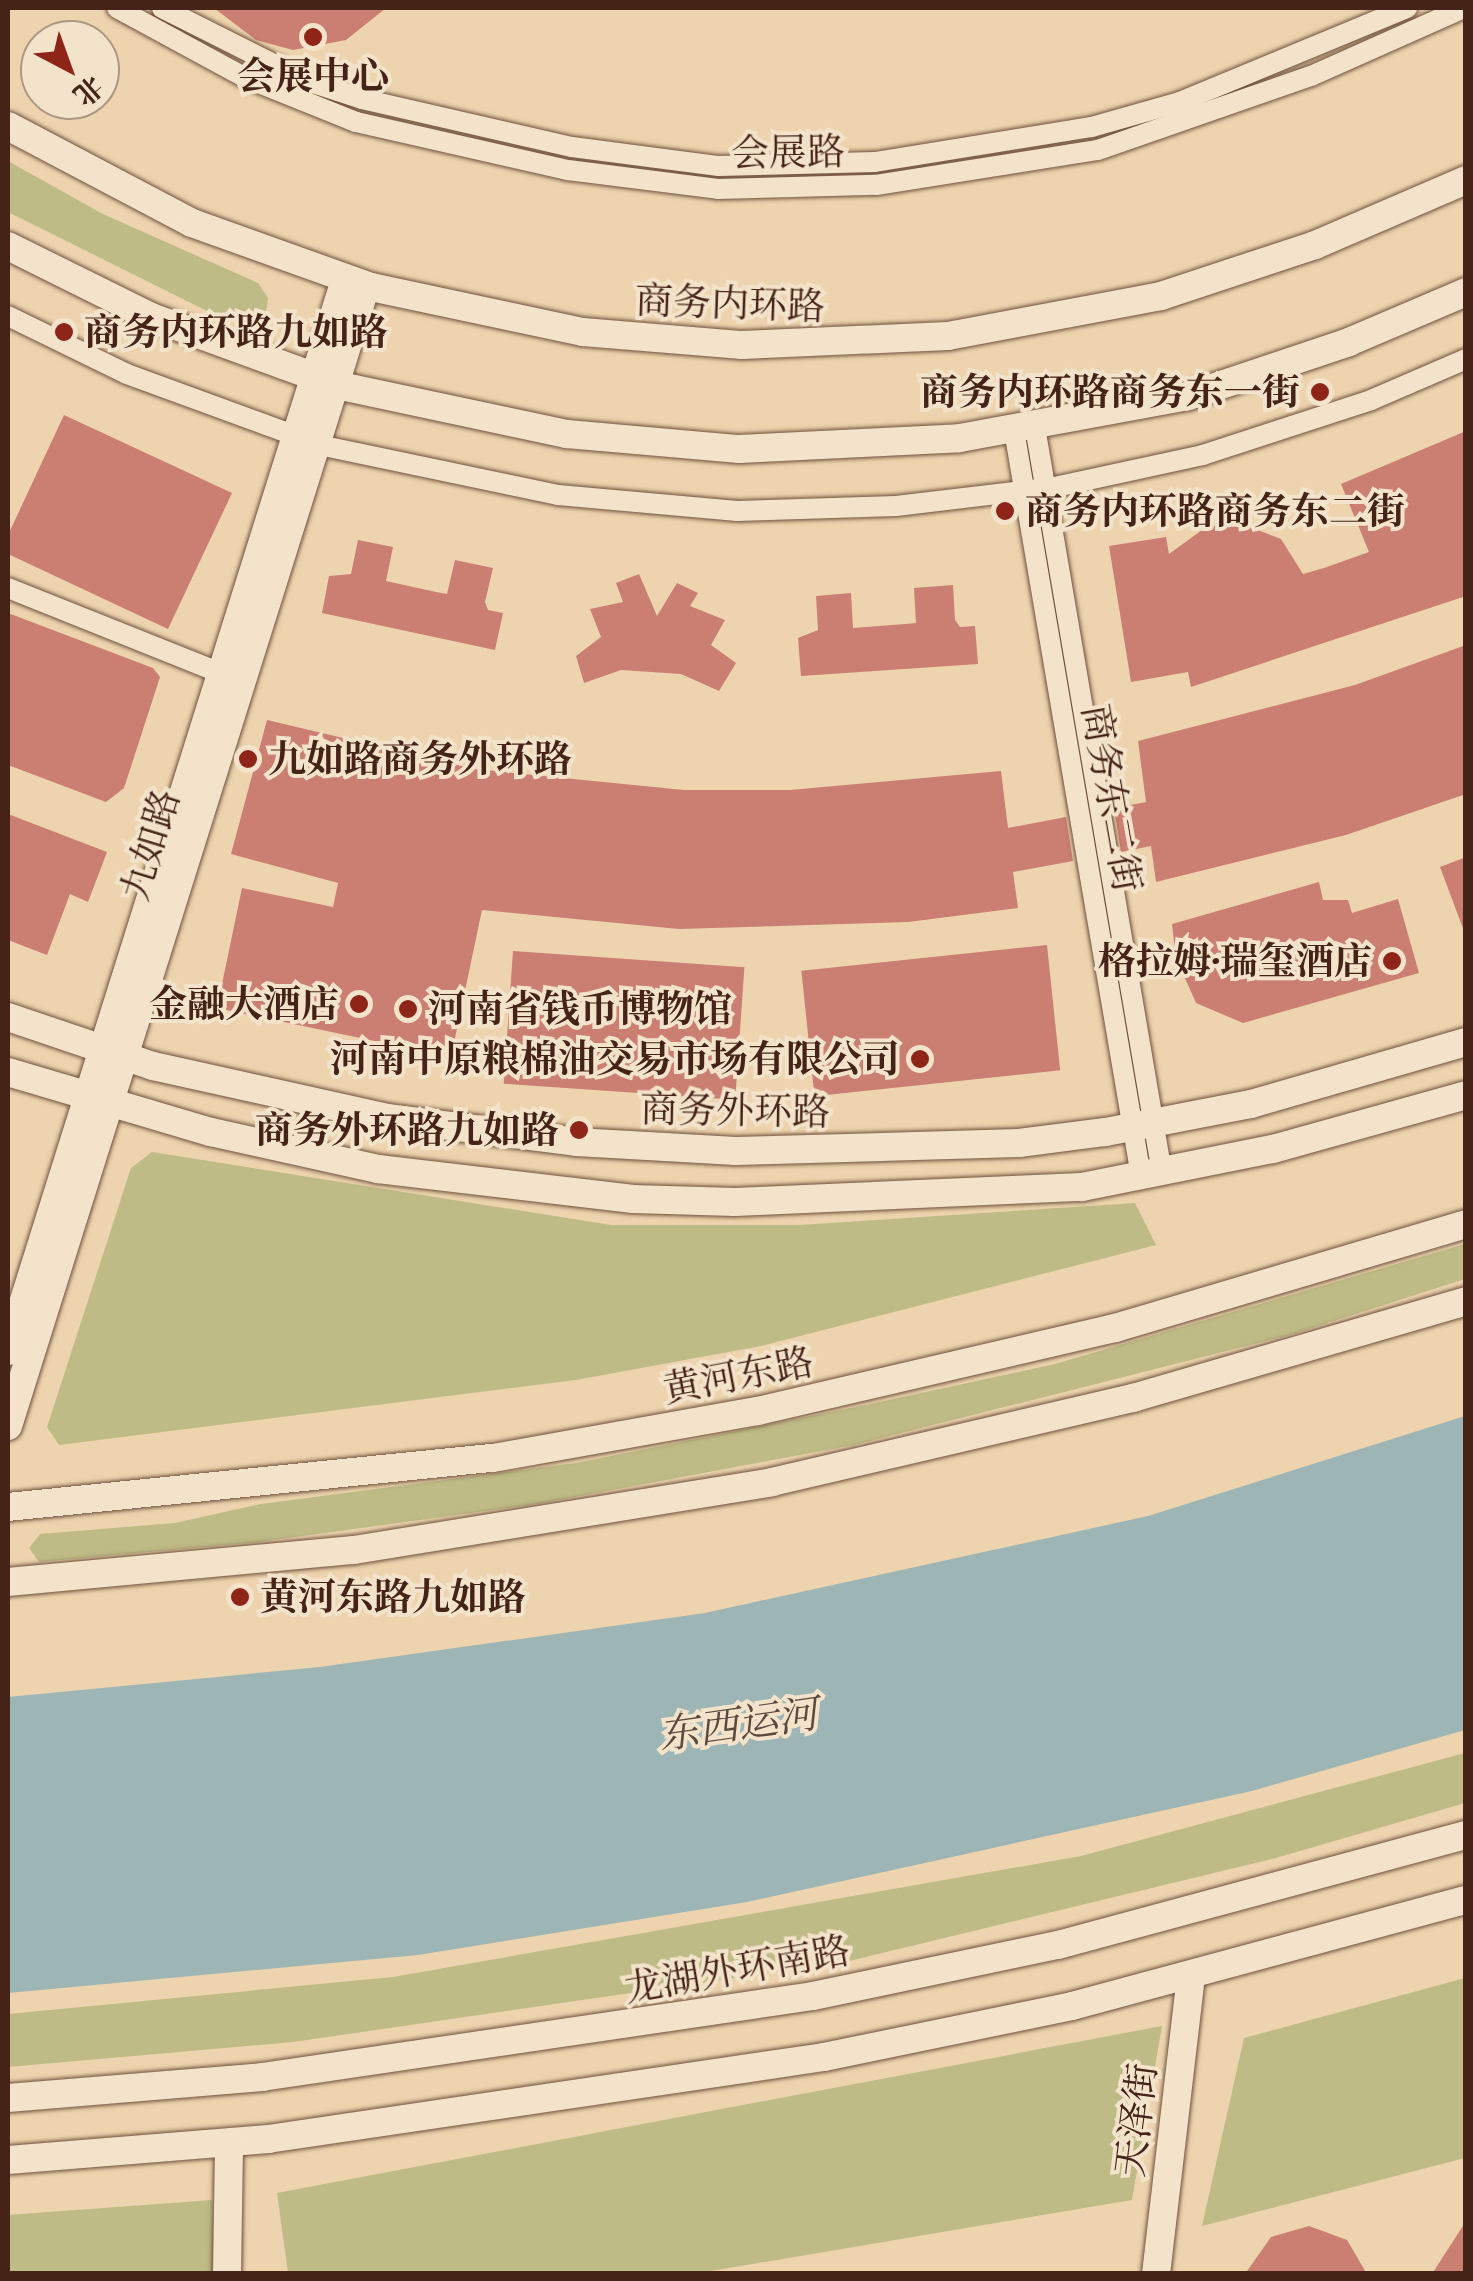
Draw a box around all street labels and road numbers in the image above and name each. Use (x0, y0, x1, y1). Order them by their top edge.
street label: 会展路 (731, 128, 845, 176)
street label: 商务内环路 (634, 277, 826, 329)
street label: 商务东二街 (1073, 700, 1151, 896)
street label: 九如路 (112, 784, 188, 906)
street label: 商务外环路 (640, 1086, 830, 1134)
street label: 黄河东路 (659, 1338, 817, 1412)
street label: 龙湖外环南路 (621, 1927, 853, 2011)
street label: 天泽街 (1106, 2061, 1166, 2179)

